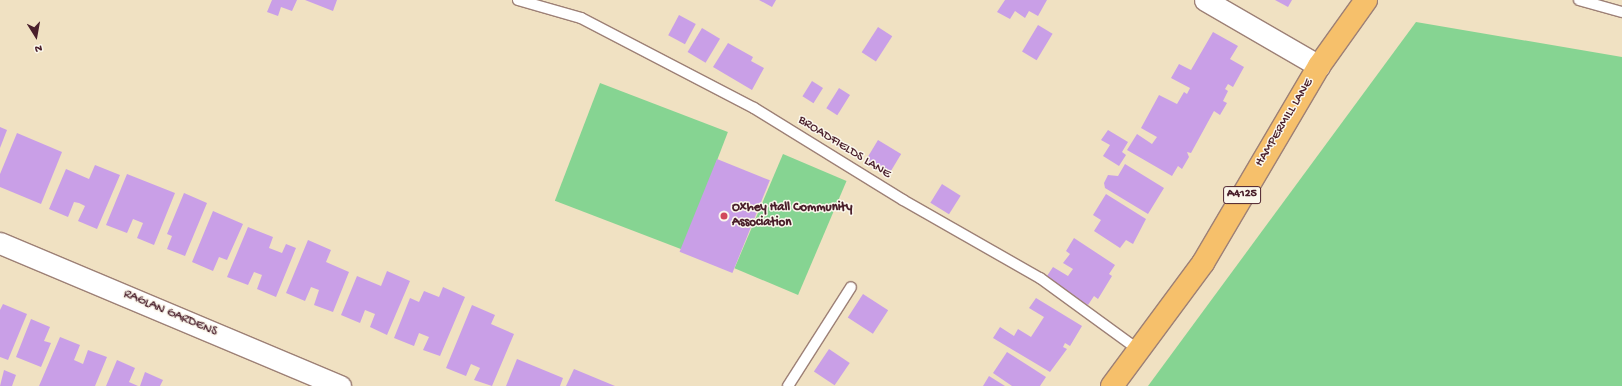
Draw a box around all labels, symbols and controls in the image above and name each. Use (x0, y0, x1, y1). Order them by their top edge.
north arrow (16, 16, 56, 56)
text: N (34, 41, 43, 54)
street label: HAMPERMILL LANE (1253, 76, 1317, 170)
street label: BROADFIELDS LANE (795, 113, 893, 183)
road number: A4125 (1223, 185, 1261, 205)
place label: Oxhey Hall Community Association (732, 201, 852, 232)
marker: Oxhey Hall Community Association (719, 211, 729, 221)
street label: RAGLAN GARDENS (121, 287, 219, 341)

